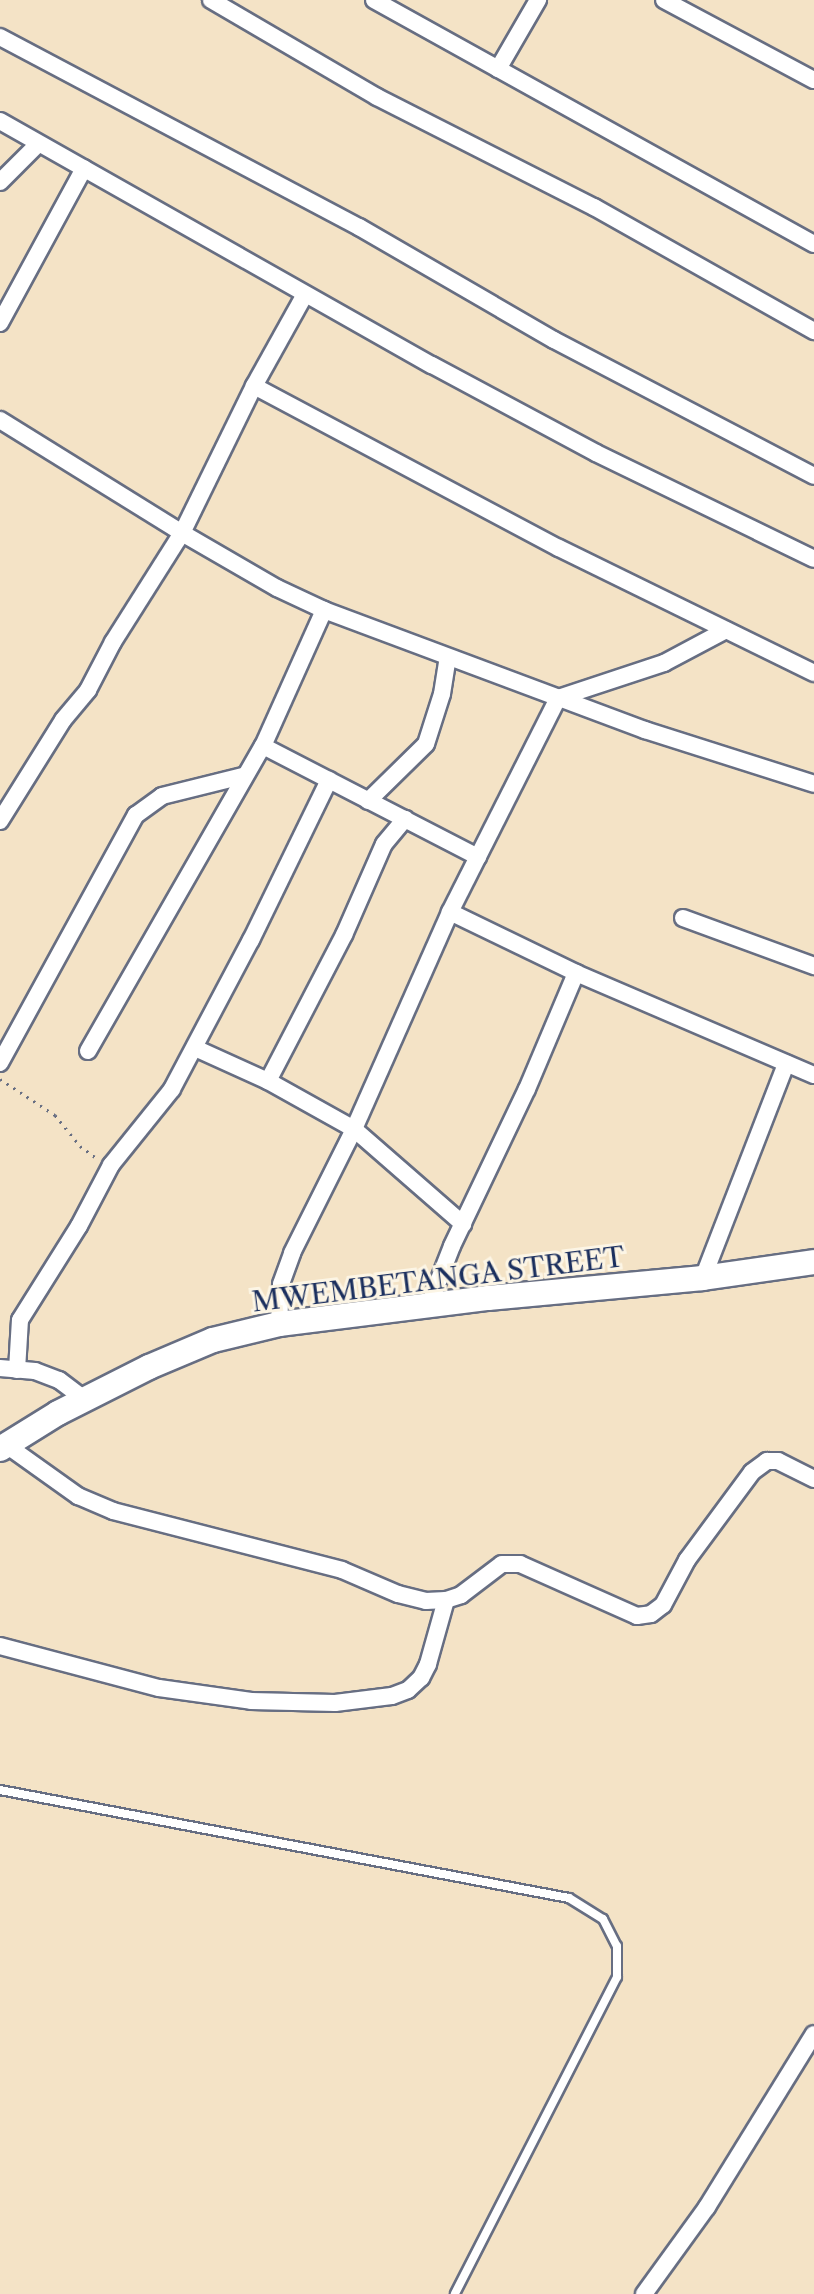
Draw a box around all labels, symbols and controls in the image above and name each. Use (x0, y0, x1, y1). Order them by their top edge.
street label: MWEMBETANGA STREET (249, 1239, 627, 1319)

